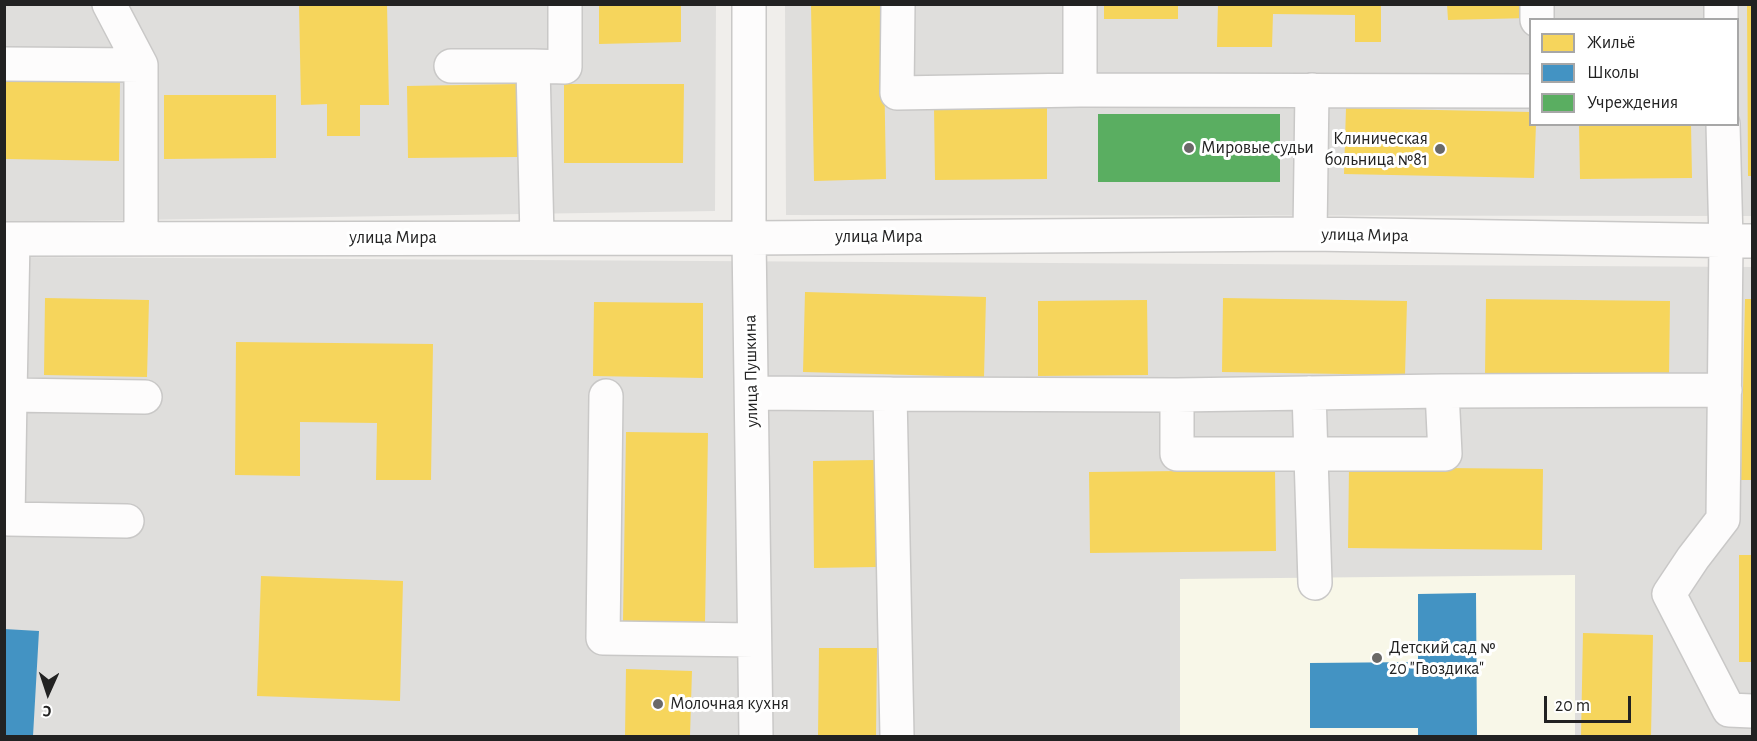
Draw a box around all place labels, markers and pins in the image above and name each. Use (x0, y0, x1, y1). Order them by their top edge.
place label: Клиническая больница №81 (1325, 128, 1428, 170)
place label: Мировые судьи (1201, 137, 1314, 159)
marker: Мировые судьи (1182, 141, 1196, 155)
marker: Клиническая больница №81 (1433, 142, 1447, 156)
place label: Детский сад № 20 "Гвоздика" (1389, 637, 1496, 680)
marker: Детский сад № 20 "Гвоздика" (1370, 651, 1384, 665)
place label: Молочная кухня (670, 693, 789, 715)
marker: Молочная кухня (651, 697, 665, 711)

